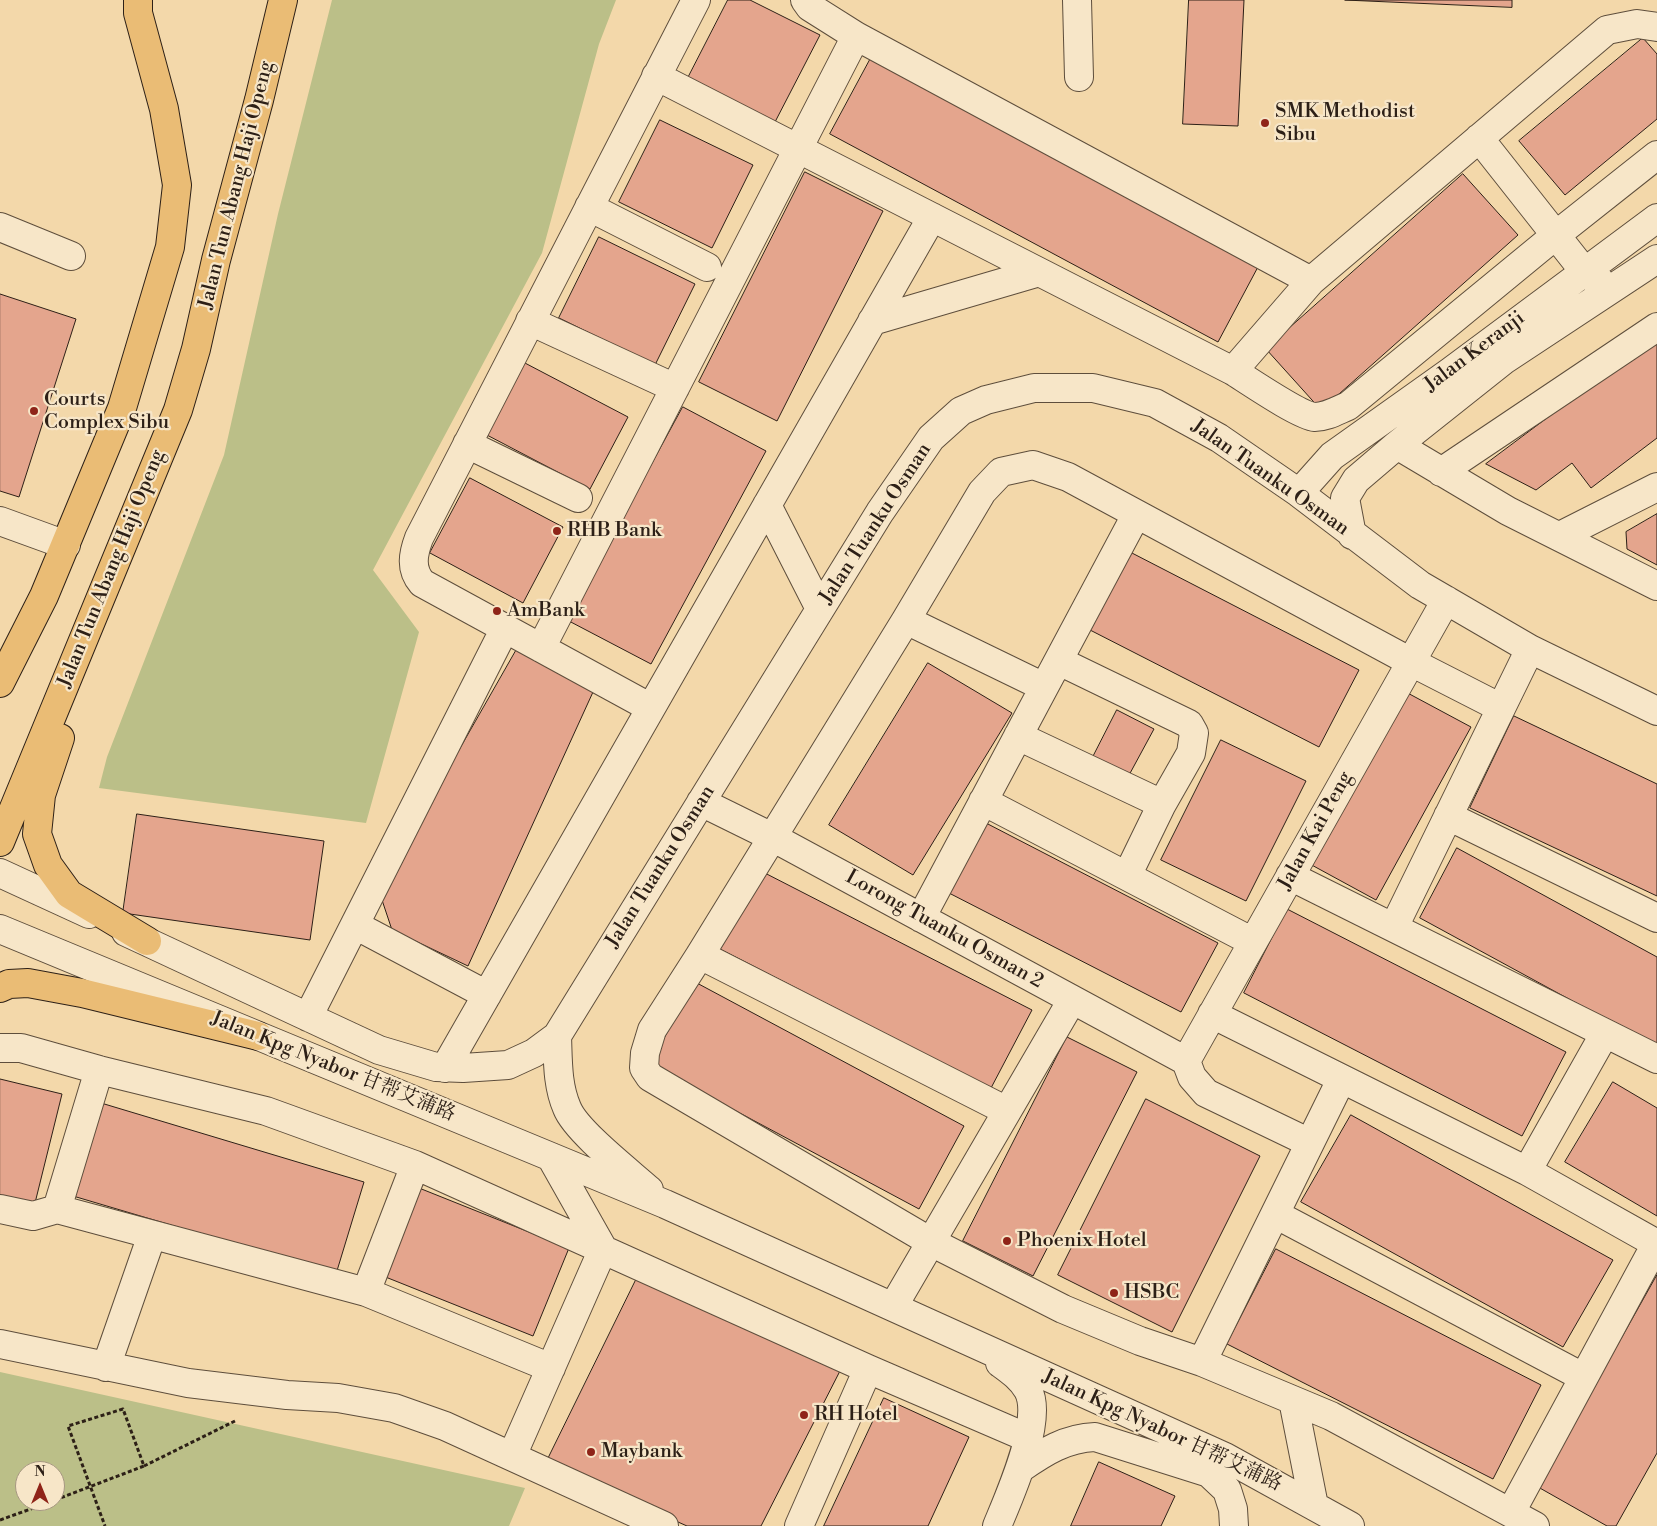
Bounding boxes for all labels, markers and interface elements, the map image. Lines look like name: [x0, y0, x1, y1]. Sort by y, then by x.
street label: Jalan Tun Abang Haji Openg: [195, 59, 279, 311]
place label: SMK Methodist Sibu: [1275, 100, 1415, 147]
marker: SMK Methodist Sibu: [1259, 117, 1271, 129]
street label: Jalan Keranji: [1420, 307, 1530, 397]
place label: Courts Complex Sibu: [44, 388, 169, 435]
marker: Courts Complex Sibu: [28, 405, 40, 417]
street label: Jalan Tuanku Osman: [1187, 415, 1353, 541]
street label: Jalan Tuanku Osman: [815, 439, 937, 609]
street label: Jalan Tun Abang Haji Openg: [53, 446, 171, 692]
place label: RHB Bank: [567, 519, 662, 543]
marker: RHB Bank: [551, 525, 563, 537]
place label: AmBank: [507, 599, 585, 623]
marker: AmBank: [491, 605, 503, 617]
street label: Jalan Kai Peng: [1274, 768, 1358, 894]
street label: Jalan Tuanku Osman: [601, 781, 721, 953]
street label: Lorong Tuanku Osman 2: [841, 866, 1047, 994]
street label: Jalan Kpg Nyabor 甘帮艾蒲路: [207, 1007, 459, 1127]
place label: Phoenix Hotel: [1017, 1229, 1147, 1253]
marker: Phoenix Hotel: [1001, 1235, 1013, 1247]
place label: HSBC: [1124, 1281, 1179, 1305]
marker: HSBC: [1108, 1287, 1120, 1299]
street label: Jalan Kpg Nyabor 甘帮艾蒲路: [1039, 1365, 1285, 1497]
place label: RH Hotel: [814, 1403, 898, 1427]
marker: RH Hotel: [798, 1409, 810, 1421]
place label: Maybank: [601, 1440, 682, 1464]
marker: Maybank: [585, 1446, 597, 1458]
north arrow: [15, 1461, 65, 1511]
text: N: [34, 1463, 46, 1481]

